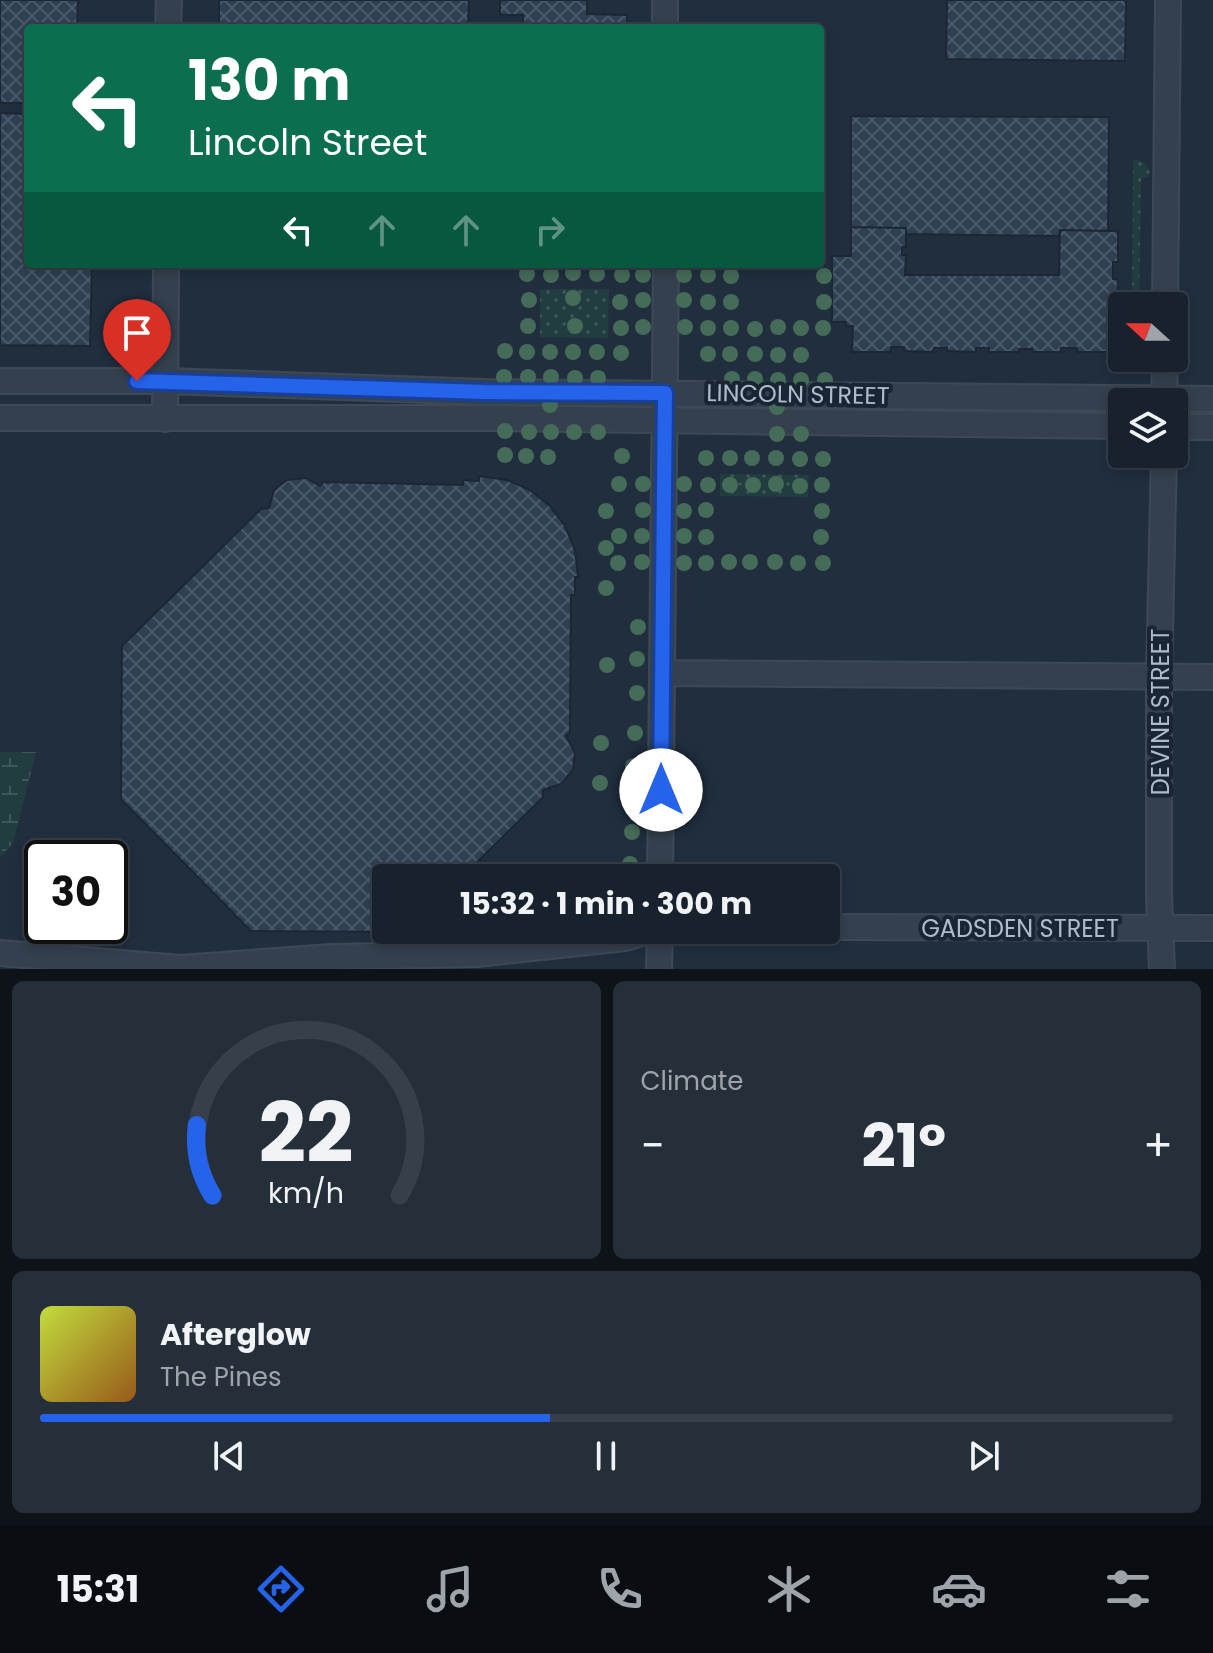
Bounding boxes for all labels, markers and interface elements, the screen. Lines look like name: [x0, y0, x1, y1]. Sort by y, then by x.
text: 130 m: [188, 41, 351, 120]
icon: left: [56, 56, 160, 160]
text: Lincoln Street: [188, 117, 427, 168]
icon: left: [276, 208, 320, 252]
icon: ahead: [360, 208, 404, 252]
icon: ahead: [444, 208, 488, 252]
icon: right: [528, 208, 572, 252]
north arrow: [1108, 292, 1188, 372]
map controls: [1108, 292, 1188, 468]
pin: [103, 299, 171, 381]
icon: arrive: [115, 311, 159, 355]
street label: LINCOLN STREET: [706, 376, 890, 412]
button: layers: [1108, 388, 1188, 468]
street label: DEVINE STREET: [1144, 629, 1177, 795]
position arrow: [619, 748, 703, 832]
speed limit sign: 30: [24, 840, 128, 944]
text: 15:32 · 1 min · 300 m: [460, 882, 752, 925]
street label: GADSDEN STREET: [921, 912, 1119, 945]
text: Climate: [641, 1063, 743, 1099]
text: 22: [259, 1075, 354, 1191]
text: 21°: [862, 1104, 946, 1188]
text: −: [641, 1115, 665, 1176]
text: +: [1143, 1115, 1173, 1176]
text: km/h: [268, 1173, 344, 1213]
text: Afterglow: [160, 1313, 311, 1356]
text: The Pines: [160, 1359, 282, 1395]
icon: previous: [207, 1434, 251, 1478]
icon: pause: [584, 1434, 628, 1478]
icon: next: [962, 1434, 1006, 1478]
icon: directions: [253, 1561, 309, 1617]
icon: music: [422, 1561, 478, 1617]
icon: phone: [592, 1561, 648, 1617]
icon: climate: [761, 1561, 817, 1617]
icon: car: [931, 1561, 987, 1617]
icon: filters: [1100, 1561, 1156, 1617]
text: 15:31: [57, 1564, 139, 1615]

